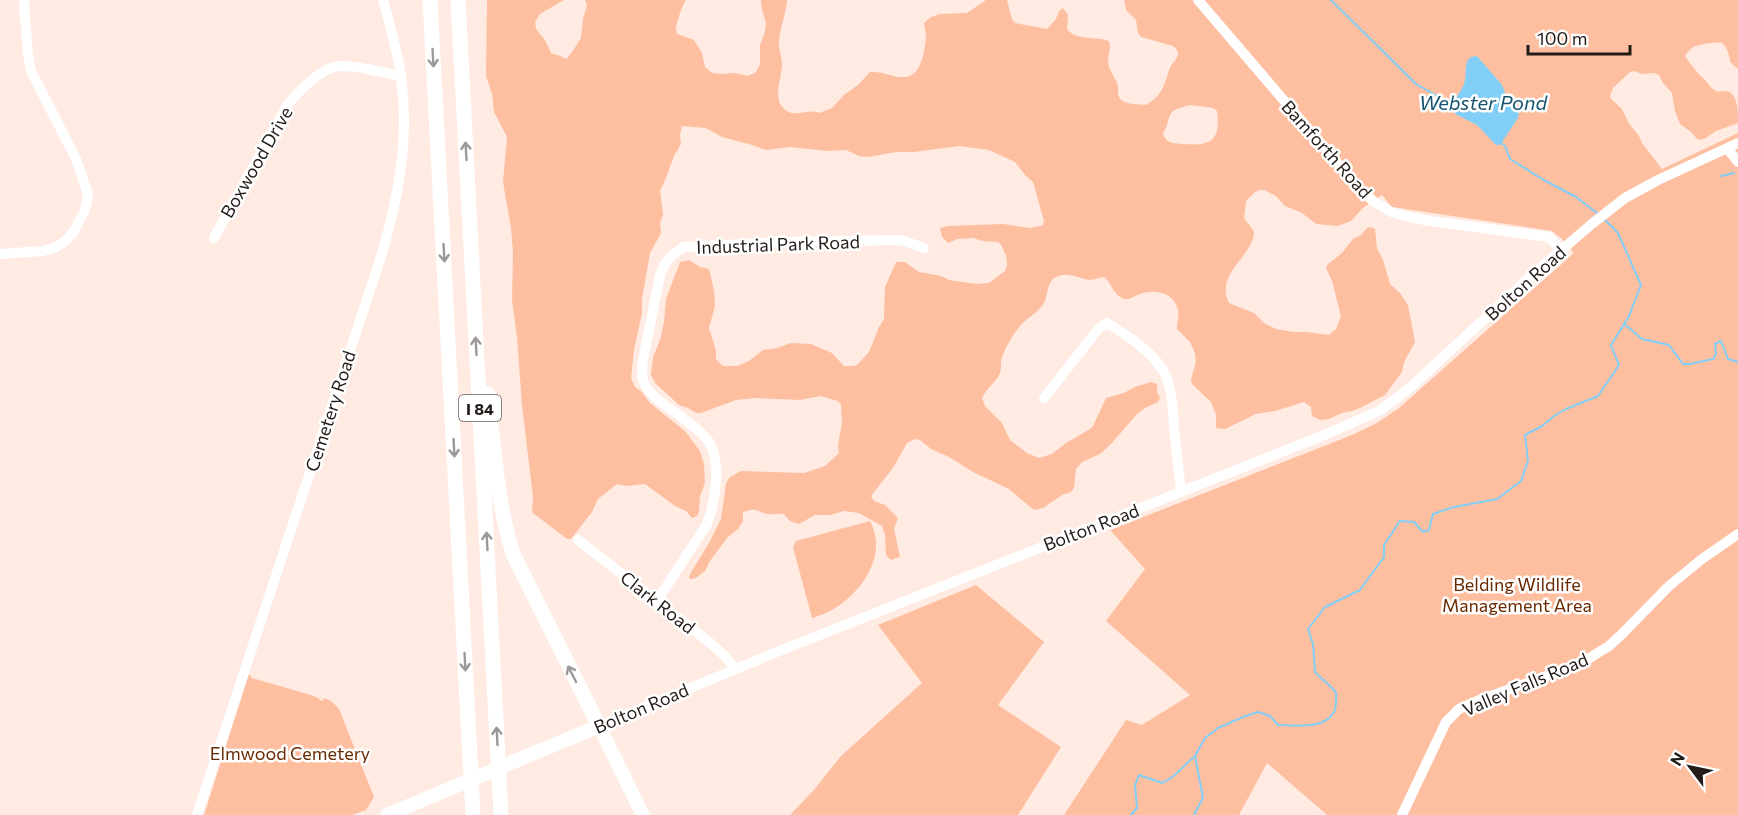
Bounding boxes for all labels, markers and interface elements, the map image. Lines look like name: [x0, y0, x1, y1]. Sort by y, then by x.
scale bar: [1528, 18, 1630, 56]
text: 100 m: [1537, 27, 1587, 49]
one-way arrow: [428, 48, 439, 68]
water label: Webster Pond: [1419, 90, 1548, 114]
street label: Bamforth Road: [1277, 95, 1377, 203]
street label: Boxwood Drive: [215, 103, 297, 221]
one-way arrow: [461, 142, 472, 162]
street label: Industrial Park Road: [696, 230, 860, 258]
street label: Bolton Road: [1480, 241, 1570, 325]
one-way arrow: [438, 243, 449, 263]
one-way arrow: [471, 337, 482, 357]
street label: Cemetery Road: [300, 348, 360, 474]
road number: I 84: [459, 395, 501, 421]
one-way arrow: [448, 437, 459, 457]
street label: Bolton Road: [1040, 499, 1142, 555]
one-way arrow: [481, 531, 492, 551]
street label: Clark Road: [616, 566, 700, 638]
park label: Belding Wildlife Management Area: [1442, 573, 1592, 616]
street label: Valley Falls Road: [1459, 648, 1591, 720]
one-way arrow: [460, 651, 471, 671]
one-way arrow: [566, 665, 577, 683]
street label: Bolton Road: [590, 678, 692, 738]
one-way arrow: [492, 726, 503, 746]
north arrow: [1660, 737, 1720, 797]
park label: Elmwood Cemetery: [210, 742, 370, 764]
text: N: [1666, 749, 1688, 769]

